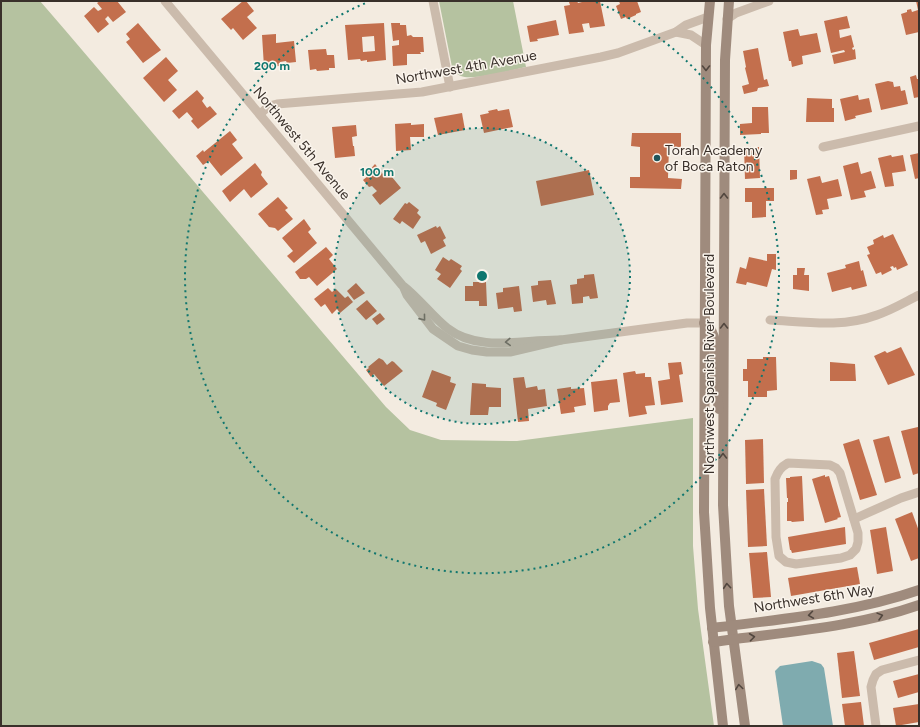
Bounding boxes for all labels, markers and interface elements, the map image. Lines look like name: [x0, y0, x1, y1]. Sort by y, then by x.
street label: Northwest 4th Avenue: [394, 47, 538, 88]
text: 200 m: [254, 59, 290, 73]
one-way arrow: [702, 65, 710, 71]
street label: Northwest 5th Avenue: [249, 83, 354, 204]
place label: Torah Academy of Boca Raton: [665, 142, 763, 175]
marker: Torah Academy of Boca Raton: [652, 153, 662, 163]
text: 100 m: [360, 165, 394, 179]
one-way arrow: [720, 193, 728, 199]
street label: Northwest Spanish River Boulevard: [701, 254, 718, 474]
centre of rings: [475, 269, 489, 283]
one-way arrow: [419, 313, 426, 320]
one-way arrow: [720, 323, 728, 329]
one-way arrow: [505, 338, 511, 346]
one-way arrow: [719, 453, 727, 459]
street label: Northwest 6th Way: [752, 580, 876, 616]
one-way arrow: [723, 583, 732, 589]
one-way arrow: [808, 610, 815, 619]
one-way arrow: [877, 612, 884, 621]
one-way arrow: [749, 633, 755, 642]
one-way arrow: [735, 684, 744, 690]

